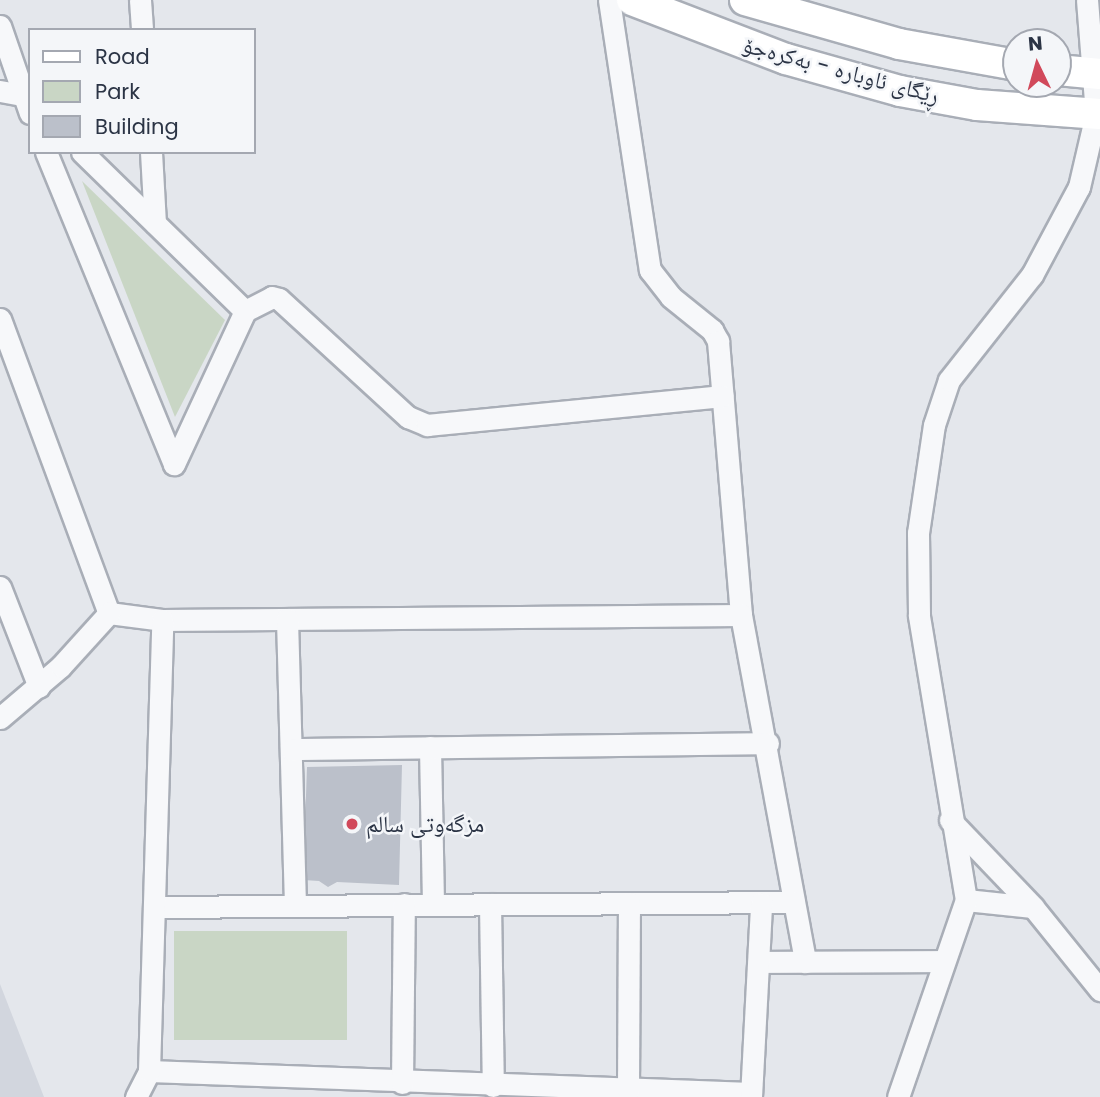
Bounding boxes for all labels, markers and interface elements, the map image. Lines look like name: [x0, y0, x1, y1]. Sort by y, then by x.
legend: [28, 28, 256, 154]
north arrow: [1002, 28, 1072, 98]
text: N: [1027, 30, 1044, 58]
street label: ڕێگای ئاوبارە - بەکرەجۆ: [740, 31, 942, 109]
text: Road: [95, 42, 150, 71]
text: Park: [95, 77, 140, 106]
text: Building: [95, 112, 179, 141]
place label: مزگەوتی سالم: [366, 810, 484, 838]
marker: مزگەوتی سالم: [344, 816, 360, 832]

